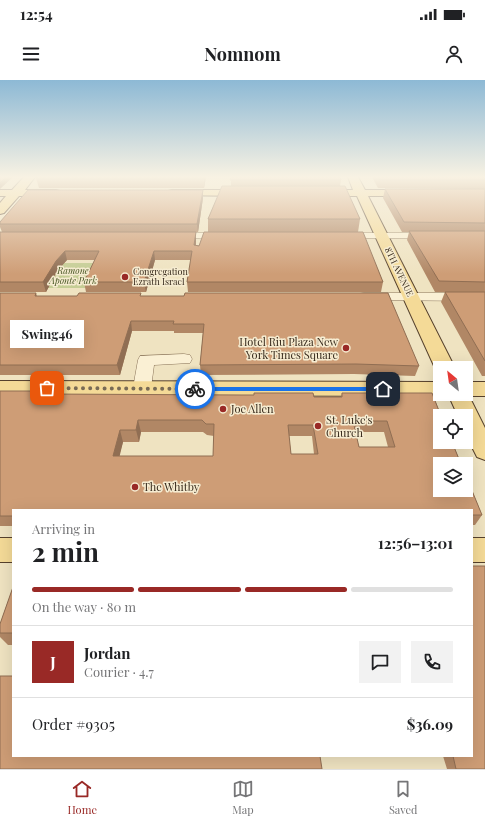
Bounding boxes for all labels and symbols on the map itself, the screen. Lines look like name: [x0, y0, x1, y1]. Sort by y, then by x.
street label: 8TH AVENUE: [383, 245, 417, 299]
park label: Ramone Aponte Park: [48, 264, 97, 286]
place label: Congregation Ezrath Israel: [133, 265, 188, 287]
marker: Congregation Ezrath Israel: [120, 272, 130, 282]
callout: Swing46: [10, 320, 84, 348]
place label: Hotel Riu Plaza New York Times Square: [239, 334, 339, 362]
marker: Hotel Riu Plaza New York Times Square: [341, 343, 351, 353]
north arrow: [433, 361, 473, 401]
courier: [175, 369, 215, 409]
pin: [30, 371, 64, 405]
pin: [366, 372, 400, 406]
place label: Joe Allen: [230, 401, 274, 416]
marker: Joe Allen: [218, 404, 228, 414]
place label: St. Luke's Church: [326, 412, 372, 440]
marker: St. Luke's Church: [313, 421, 323, 431]
place label: The Whitby: [143, 479, 200, 494]
marker: The Whitby: [130, 482, 140, 492]

